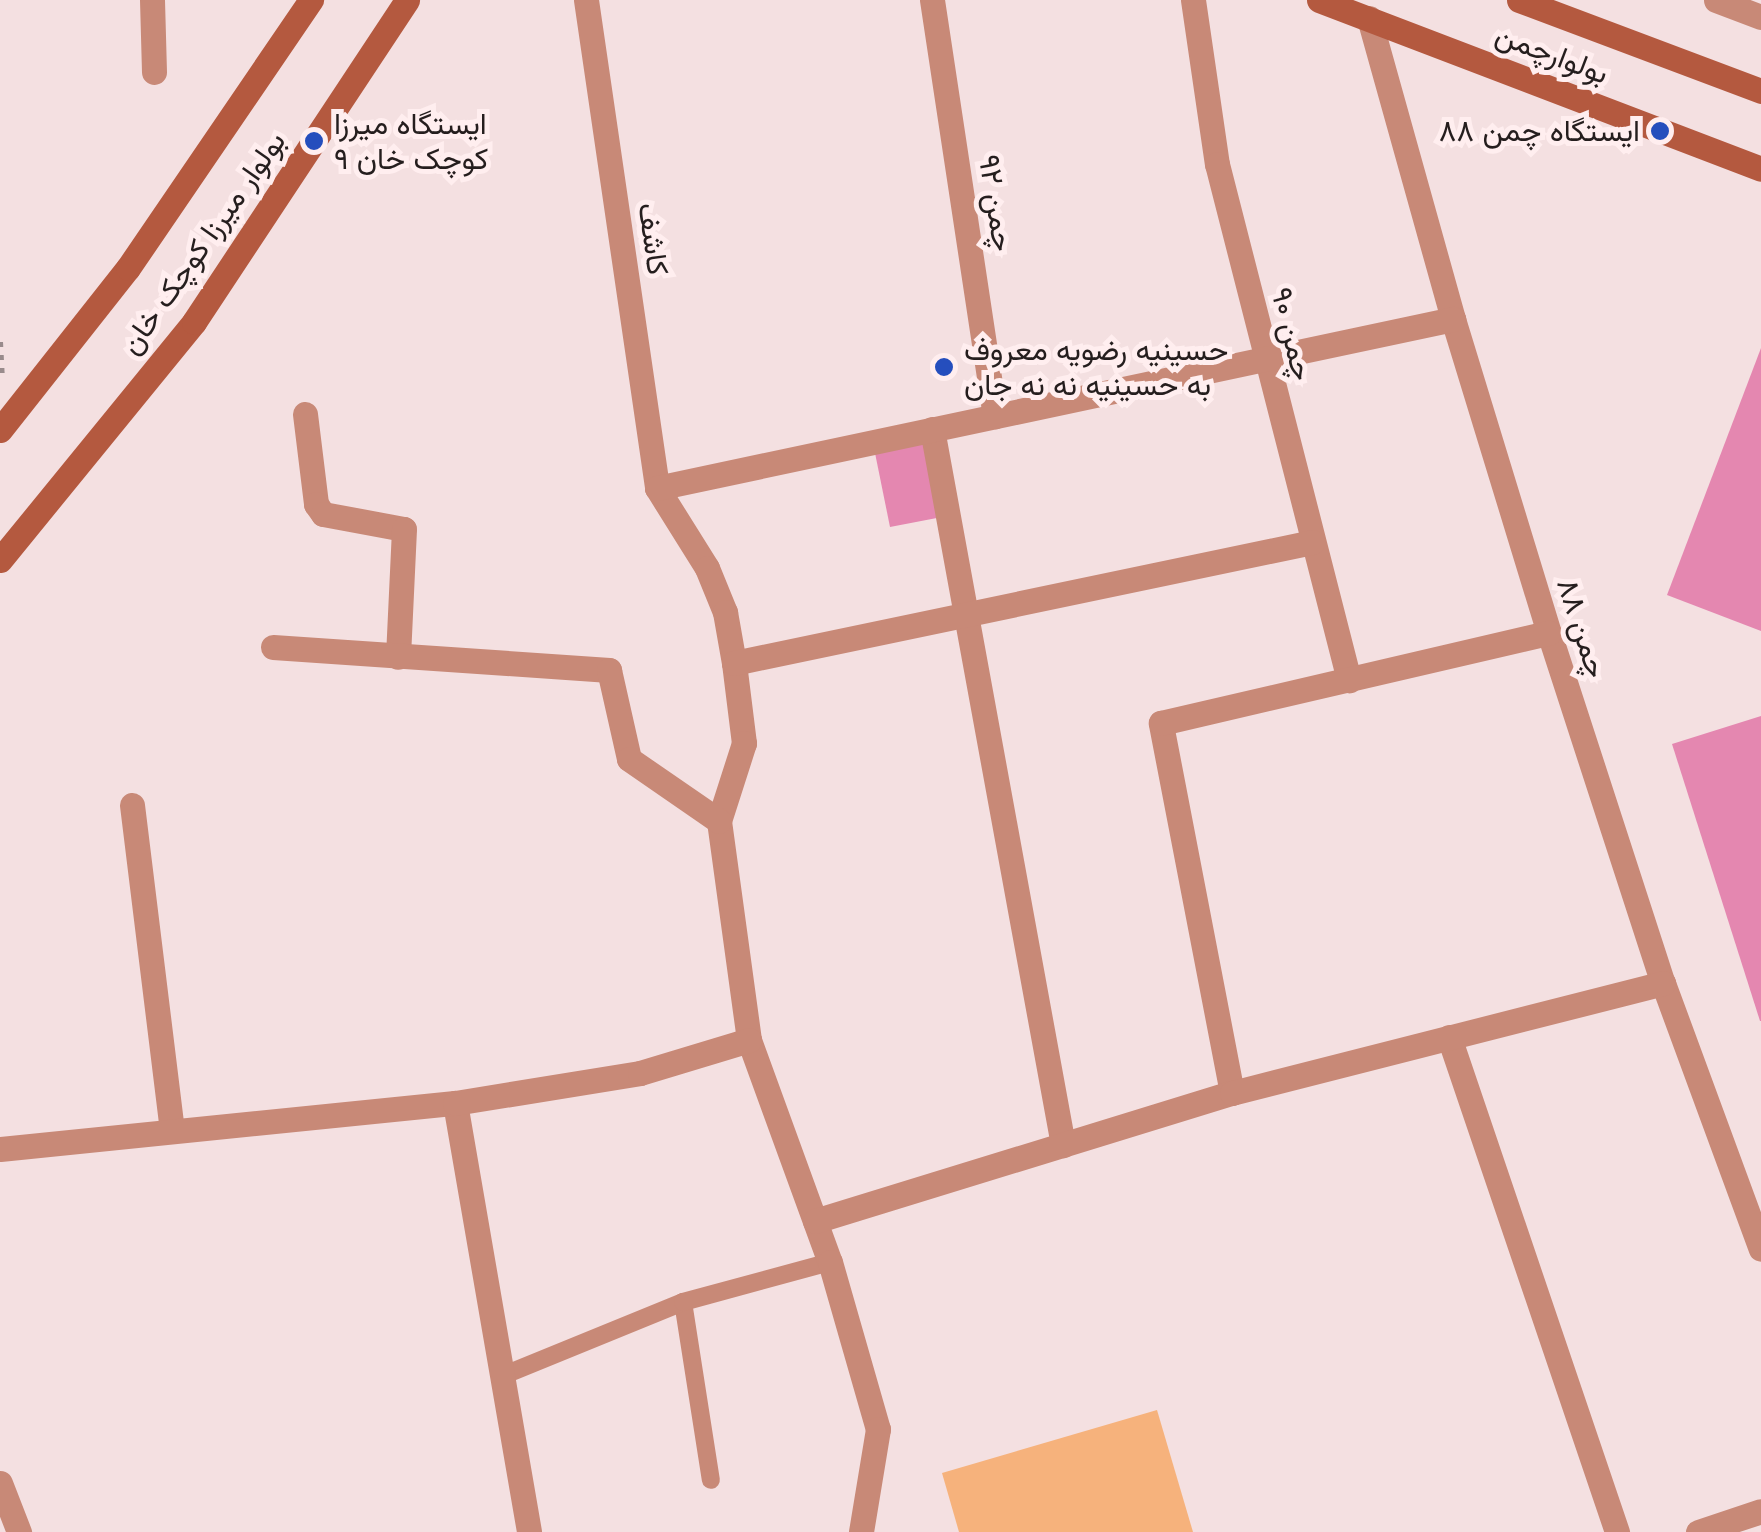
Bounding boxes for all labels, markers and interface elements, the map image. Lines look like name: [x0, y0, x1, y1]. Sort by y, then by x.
street label: بولوارچمن: [1490, 16, 1614, 92]
place label: ایستگاه میرزا کوچک خان ۹: [334, 106, 488, 176]
place label: ایستگاه چمن ۸۸: [1439, 113, 1640, 149]
marker: ایستگاه چمن ۸۸: [1649, 120, 1671, 142]
street label: بولوار میرزا کوچک خان: [113, 125, 293, 361]
marker: ایستگاه میرزا کوچک خان ۹: [303, 130, 325, 152]
street label: چمن ۹۲: [971, 152, 1021, 254]
street label: کاشف: [630, 200, 676, 278]
street label: چمن ۹۰: [1263, 284, 1321, 384]
place label: حسینیه رضویه معروف به حسینیه نه نه جان: [964, 332, 1228, 402]
marker: حسینیه رضویه معروف به حسینیه نه نه جان: [933, 356, 955, 378]
street label: چمن ۸۸: [1549, 574, 1615, 682]

